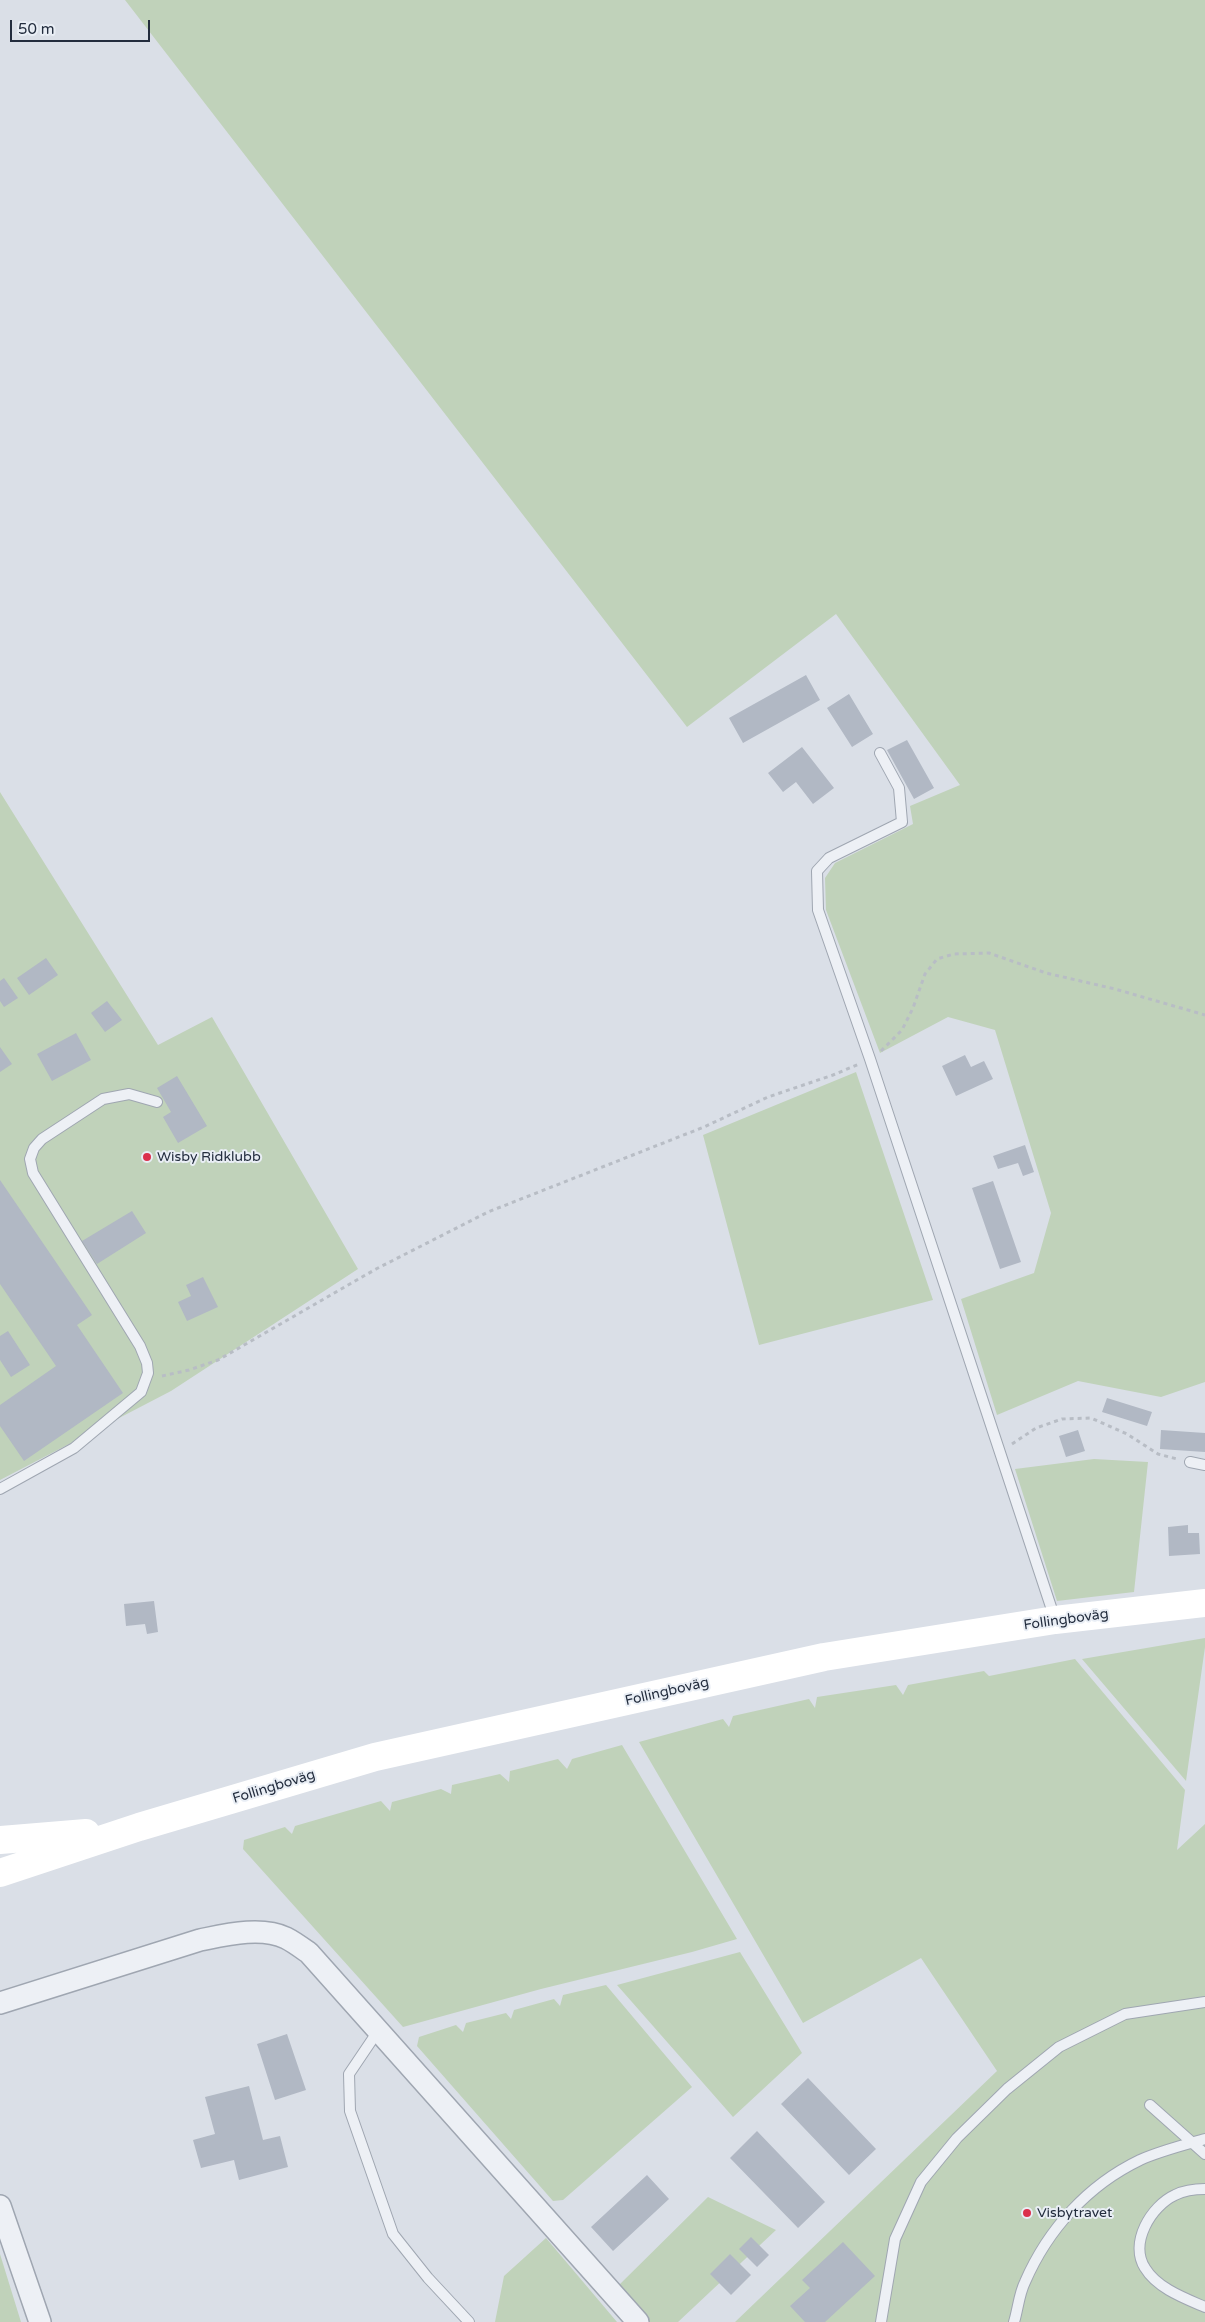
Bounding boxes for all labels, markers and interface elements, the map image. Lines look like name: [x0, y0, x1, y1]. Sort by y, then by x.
scale bar: [12, 10, 152, 42]
text: 50 m: [18, 20, 55, 38]
place label: Wisby Ridklubb: [157, 1149, 261, 1165]
marker: Wisby Ridklubb: [141, 1151, 153, 1163]
street label: Follingboväg: [1022, 1606, 1110, 1634]
street label: Follingboväg: [623, 1674, 711, 1710]
street label: Follingboväg: [231, 1766, 317, 1808]
place label: Visbytravet: [1037, 2205, 1112, 2221]
marker: Visbytravet: [1021, 2207, 1033, 2219]

